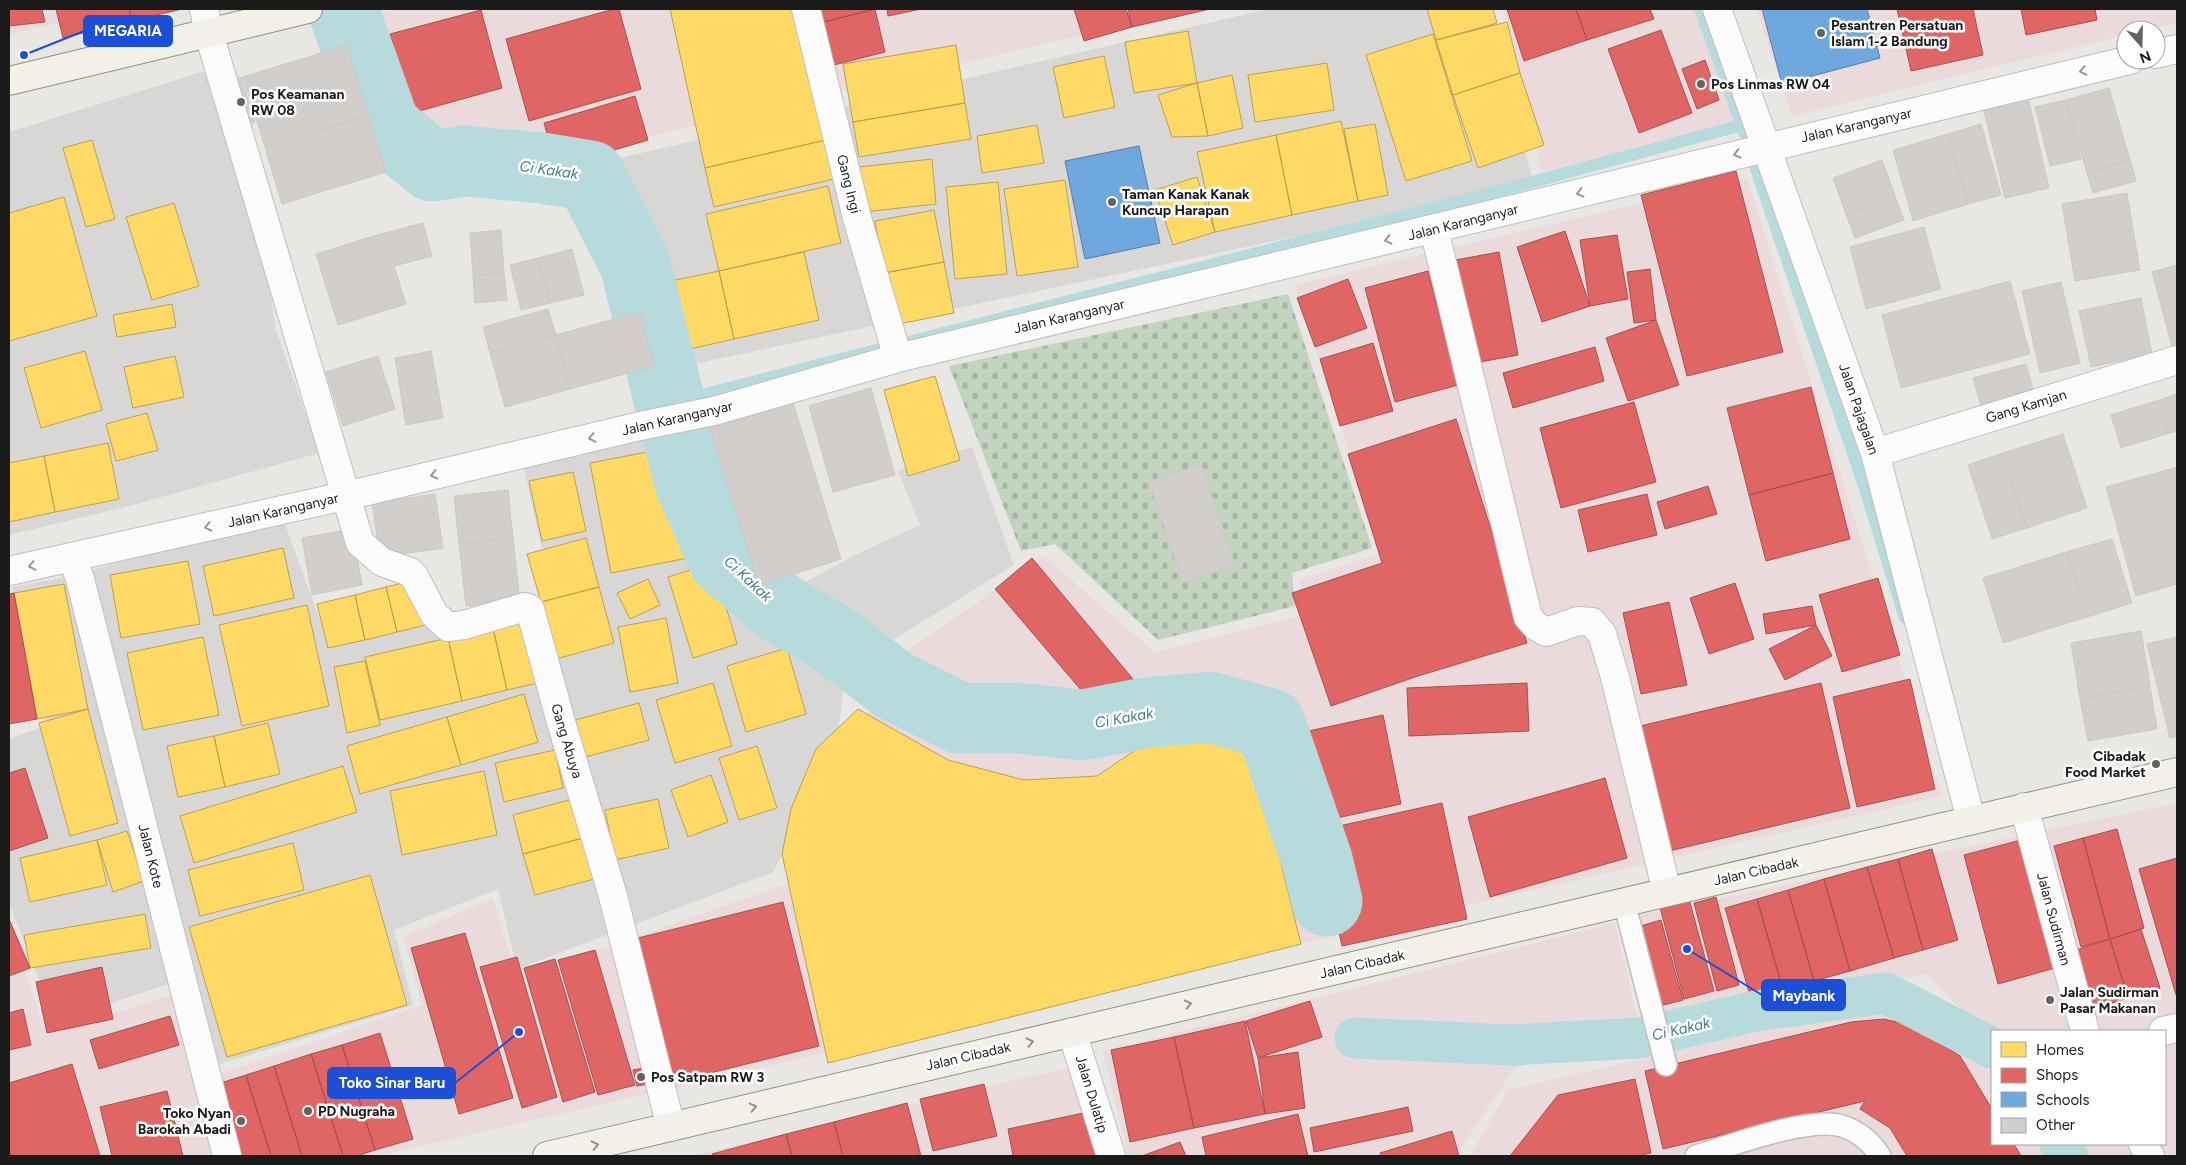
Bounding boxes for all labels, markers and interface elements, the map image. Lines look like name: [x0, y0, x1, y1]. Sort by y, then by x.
callout: MEGARIA: [84, 16, 172, 46]
place label: Pesantren Persatuan Islam 1-2 Bandung: [1831, 17, 1963, 50]
north arrow: [2116, 20, 2166, 70]
text: MEGARIA: [94, 22, 162, 40]
marker: Pesantren Persatuan Islam 1-2 Bandung: [1815, 27, 1827, 39]
text: N: [2137, 47, 2153, 67]
one-way arrow: [2078, 65, 2087, 76]
place label: Pos Linmas RW 04: [1711, 76, 1830, 93]
marker: Pos Linmas RW 04: [1695, 78, 1707, 90]
place label: Pos Keamanan RW 08: [251, 86, 344, 119]
marker: Pos Keamanan RW 08: [235, 96, 247, 108]
street label: Jalan Karanganyar: [1799, 104, 1913, 147]
one-way arrow: [1733, 148, 1742, 159]
street label: Gang Ingi: [833, 153, 864, 215]
water label: Ci Kakak: [519, 157, 580, 183]
place label: Taman Kanak Kanak Kuncup Harapan: [1122, 186, 1250, 219]
one-way arrow: [1575, 187, 1584, 198]
marker: Taman Kanak Kanak Kuncup Harapan: [1106, 196, 1118, 208]
street label: Jalan Karanganyar: [1406, 200, 1520, 244]
one-way arrow: [1383, 234, 1392, 245]
street label: Jalan Karanganyar: [1012, 295, 1126, 338]
street label: Jalan Pajagalan: [1835, 361, 1882, 457]
street label: Gang Kamjan: [1984, 386, 2069, 427]
street label: Jalan Karanganyar: [620, 397, 734, 440]
one-way arrow: [588, 432, 597, 443]
one-way arrow: [430, 469, 439, 480]
street label: Jalan Karanganyar: [226, 489, 340, 532]
one-way arrow: [203, 521, 212, 532]
water label: Ci Kakak: [720, 552, 776, 606]
one-way arrow: [28, 560, 37, 571]
street label: Gang Abuya: [547, 702, 586, 781]
water label: Ci Kakak: [1093, 704, 1155, 732]
place label: Cibadak Food Market: [2065, 748, 2146, 781]
marker: Cibadak Food Market: [2150, 758, 2162, 770]
street label: Jalan Kote: [134, 822, 167, 890]
street label: Jalan Cibadak: [1712, 853, 1800, 890]
street label: Jalan Sudirman: [2033, 871, 2074, 968]
street label: Jalan Cibadak: [1318, 946, 1406, 983]
callout: Maybank: [1762, 980, 1845, 1010]
place label: Jalan Sudirman Pasar Makanan: [2060, 984, 2159, 1017]
text: Maybank: [1773, 987, 1835, 1005]
marker: Jalan Sudirman Pasar Makanan: [2044, 994, 2056, 1006]
one-way arrow: [1184, 999, 1193, 1010]
water label: Ci Kakak: [1650, 1013, 1712, 1044]
legend: [1991, 1030, 2166, 1145]
one-way arrow: [1026, 1037, 1035, 1048]
street label: Jalan Cibadak: [924, 1038, 1012, 1075]
text: Homes: [2036, 1041, 2084, 1059]
street label: Jalan Dulatip: [1072, 1053, 1111, 1135]
text: Shops: [2036, 1066, 2078, 1084]
callout: Toko Sinar Baru: [328, 1068, 455, 1098]
place label: Pos Satpam RW 3: [651, 1069, 764, 1086]
marker: Pos Satpam RW 3: [635, 1071, 647, 1083]
text: Toko Sinar Baru: [339, 1074, 445, 1092]
text: Schools: [2036, 1091, 2089, 1109]
one-way arrow: [748, 1102, 757, 1113]
place label: PD Nugraha: [318, 1103, 395, 1120]
place label: Toko Nyan Barokah Abadi: [138, 1105, 231, 1138]
marker: PD Nugraha: [302, 1105, 314, 1117]
marker: Toko Nyan Barokah Abadi: [235, 1115, 247, 1127]
text: Other: [2036, 1116, 2075, 1134]
one-way arrow: [590, 1140, 599, 1151]

